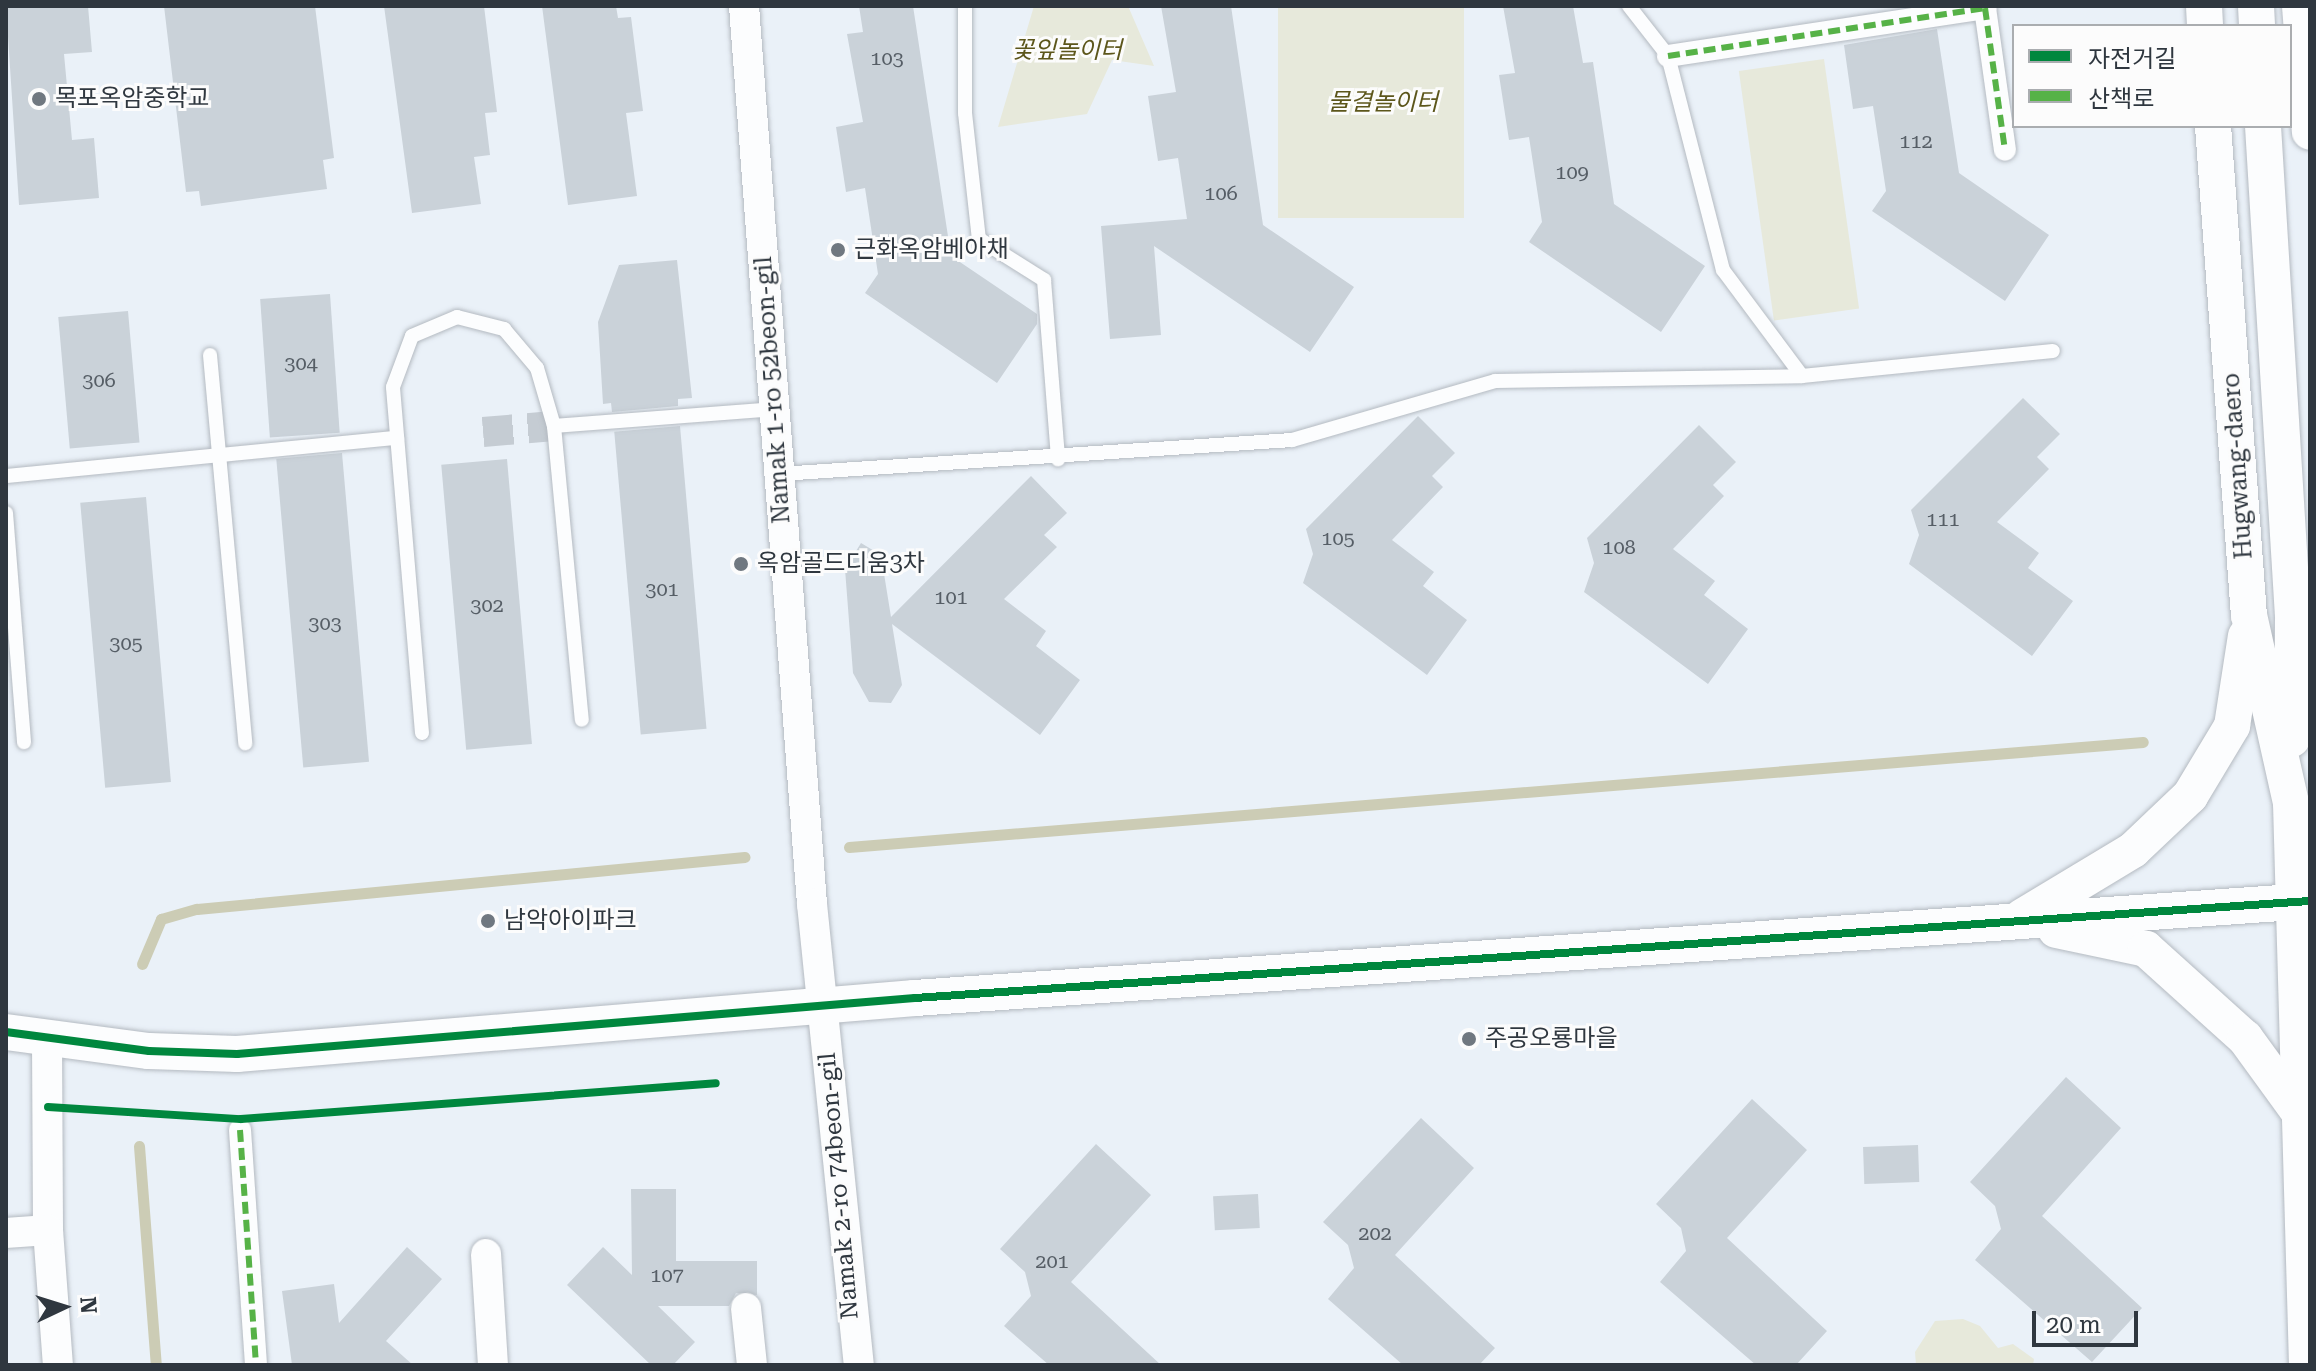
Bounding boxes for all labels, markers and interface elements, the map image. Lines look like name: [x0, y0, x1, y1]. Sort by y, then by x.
legend: [2012, 24, 2292, 128]
park label: 꽃잎놀이터: [1012, 37, 1122, 65]
text: 자전거길: [2088, 45, 2176, 73]
house number: 103: [870, 46, 904, 70]
place label: 목포옥암중학교: [55, 85, 210, 113]
text: 산책로: [2088, 85, 2154, 113]
park label: 물결놀이터: [1328, 89, 1438, 117]
marker: 목포옥암중학교: [30, 90, 48, 108]
house number: 112: [1899, 129, 1933, 153]
house number: 109: [1555, 160, 1589, 184]
house number: 106: [1204, 181, 1238, 205]
place label: 근화옥암베아채: [854, 236, 1009, 264]
marker: 근화옥암베아채: [829, 241, 847, 259]
street label: Namak 1-ro 52beon-gil: [749, 255, 797, 525]
house number: 304: [284, 351, 318, 375]
house number: 306: [82, 368, 116, 392]
street label: Hugwang-daero: [2217, 372, 2259, 560]
house number: 111: [1926, 507, 1960, 531]
house number: 105: [1321, 526, 1355, 550]
house number: 108: [1602, 535, 1636, 559]
place label: 옥암골드디움3차: [757, 550, 925, 578]
marker: 옥암골드디움3차: [732, 555, 750, 573]
house number: 301: [645, 577, 679, 601]
house number: 101: [934, 585, 968, 609]
house number: 302: [470, 593, 504, 617]
house number: 303: [308, 611, 342, 635]
house number: 305: [109, 631, 143, 655]
place label: 남악아이파크: [504, 907, 636, 935]
marker: 남악아이파크: [479, 912, 497, 930]
place label: 주공오룡마을: [1485, 1025, 1617, 1053]
marker: 주공오룡마을: [1460, 1030, 1478, 1048]
street label: Namak 2-ro 74beon-gil: [813, 1051, 865, 1321]
house number: 202: [1358, 1221, 1392, 1245]
house number: 201: [1035, 1249, 1069, 1273]
house number: 107: [650, 1263, 684, 1287]
north arrow: [24, 1267, 104, 1347]
scale bar: [2036, 1295, 2142, 1345]
text: N: [75, 1296, 102, 1315]
text: 20 m: [2046, 1311, 2101, 1339]

